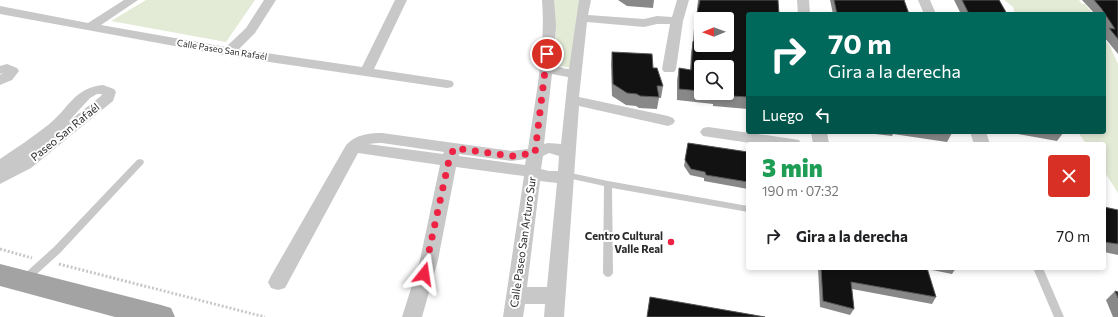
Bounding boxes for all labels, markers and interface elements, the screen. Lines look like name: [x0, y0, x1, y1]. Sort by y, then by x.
north arrow: [694, 12, 734, 52]
map controls: [694, 12, 734, 100]
text: 70 m: [828, 26, 892, 60]
icon: right: [762, 28, 814, 80]
street label: Calle Paseo San Rafaél: [176, 37, 268, 62]
pin: [530, 37, 564, 71]
icon: arrive: [536, 43, 558, 65]
button: search: [694, 60, 734, 100]
text: Gira a la derecha: [828, 60, 961, 82]
street label: Paseo San Rafaél: [28, 100, 102, 163]
icon: left: [812, 104, 834, 126]
text: Luego: [762, 106, 804, 124]
text: 3 min: [762, 153, 823, 182]
button: close: [1048, 155, 1090, 197]
street label: Calle Paseo San Arturo Sur: [507, 175, 538, 308]
text: 190 m · 07:32: [762, 183, 839, 199]
icon: right: [762, 225, 784, 247]
text: Gira a la derecha: [796, 227, 908, 245]
text: 70 m: [1056, 227, 1090, 245]
place label: Centro Cultural Valle Real: [585, 229, 663, 255]
marker: Centro Cultural Valle Real: [666, 237, 676, 247]
position arrow: [403, 253, 445, 295]

